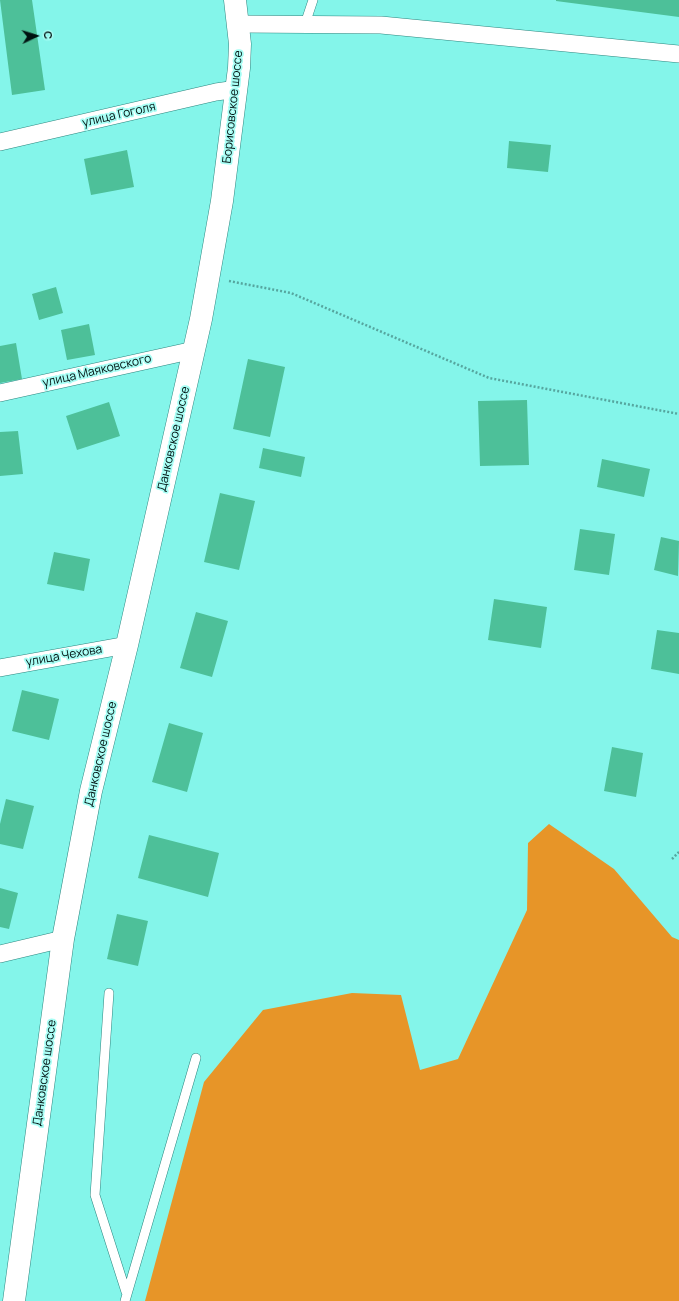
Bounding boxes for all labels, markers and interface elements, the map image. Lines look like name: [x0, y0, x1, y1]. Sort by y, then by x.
north arrow: [16, 16, 56, 56]
text: С: [41, 31, 56, 40]
street label: Борисовское шоссе: [220, 50, 246, 164]
street label: улица Гоголя: [81, 100, 157, 130]
street label: улица Маяковского: [41, 351, 153, 391]
street label: Данковское шоссе: [155, 385, 193, 493]
street label: улица Чехова: [25, 642, 103, 670]
street label: Данковское шоссе: [82, 700, 120, 808]
street label: Данковское шоссе: [30, 1019, 60, 1127]

